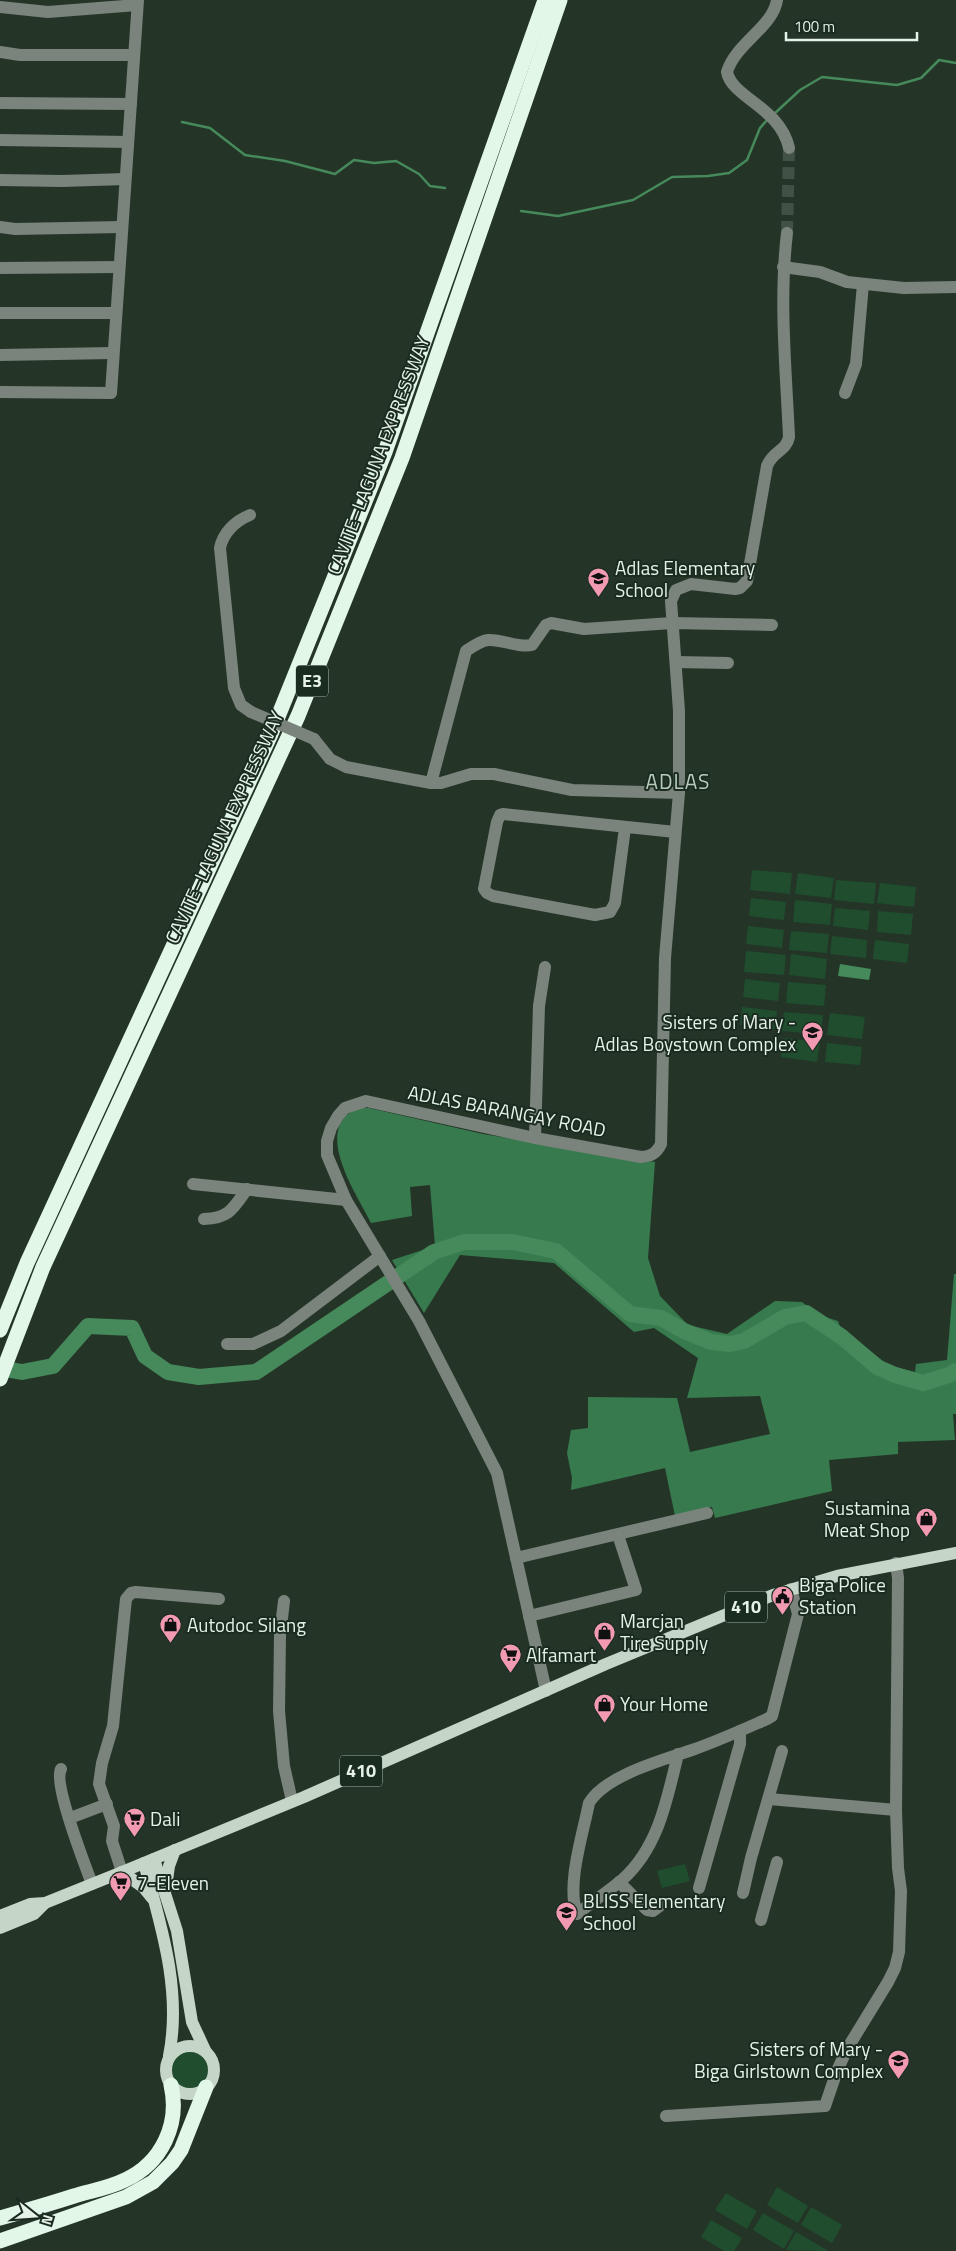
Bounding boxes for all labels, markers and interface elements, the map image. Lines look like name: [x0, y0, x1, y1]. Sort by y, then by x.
scale bar: [786, 10, 917, 42]
text: 100 m: [794, 15, 835, 38]
street label: CAVITE–LAGUNA EXPRESSWAY: [319, 331, 437, 578]
place label: Adlas Elementary School: [615, 553, 755, 604]
school or university icon: Adlas Elementary School: [587, 567, 611, 598]
road number: E3: [296, 666, 328, 696]
street label: CAVITE–LAGUNA EXPRESSWAY: [157, 705, 291, 948]
district label: ADLAS: [646, 765, 710, 797]
place label: Sisters of Mary - Adlas Boystown Complex: [594, 1007, 796, 1058]
school or university icon: Sisters of Mary - Adlas Boystown Complex: [800, 1021, 824, 1052]
street label: ADLAS BARANGAY ROAD: [406, 1077, 609, 1144]
place label: Sustamina Meat Shop: [824, 1493, 910, 1544]
shop icon: Sustamina Meat Shop: [914, 1507, 938, 1538]
place label: Biga Police Station: [799, 1570, 886, 1621]
public building icon: Biga Police Station: [771, 1584, 795, 1615]
road number: 410: [725, 1591, 767, 1622]
place label: Marcjan Tire Supply: [620, 1606, 708, 1657]
place label: Autodoc Silang: [187, 1610, 306, 1639]
shop icon: Autodoc Silang: [159, 1613, 183, 1644]
shop icon: Marcjan Tire Supply: [592, 1620, 616, 1651]
place label: Alfamart: [526, 1640, 596, 1669]
supermarket icon: Alfamart: [498, 1643, 522, 1674]
place label: Your Home: [620, 1689, 708, 1718]
shop icon: Your Home: [592, 1692, 616, 1723]
road number: 410: [340, 1755, 382, 1786]
place label: Dali: [150, 1804, 180, 1833]
supermarket icon: Dali: [122, 1807, 146, 1838]
place label: 7-Eleven: [137, 1868, 209, 1897]
supermarket icon: 7-Eleven: [109, 1871, 133, 1902]
place label: BLISS Elementary School: [583, 1886, 725, 1937]
school or university icon: BLISS Elementary School: [555, 1900, 579, 1931]
place label: Sisters of Mary - Biga Girlstown Complex: [694, 2034, 883, 2085]
school or university icon: Sisters of Mary - Biga Girlstown Complex: [887, 2048, 911, 2079]
north arrow: [10, 2191, 60, 2241]
text: N: [36, 2212, 59, 2228]

